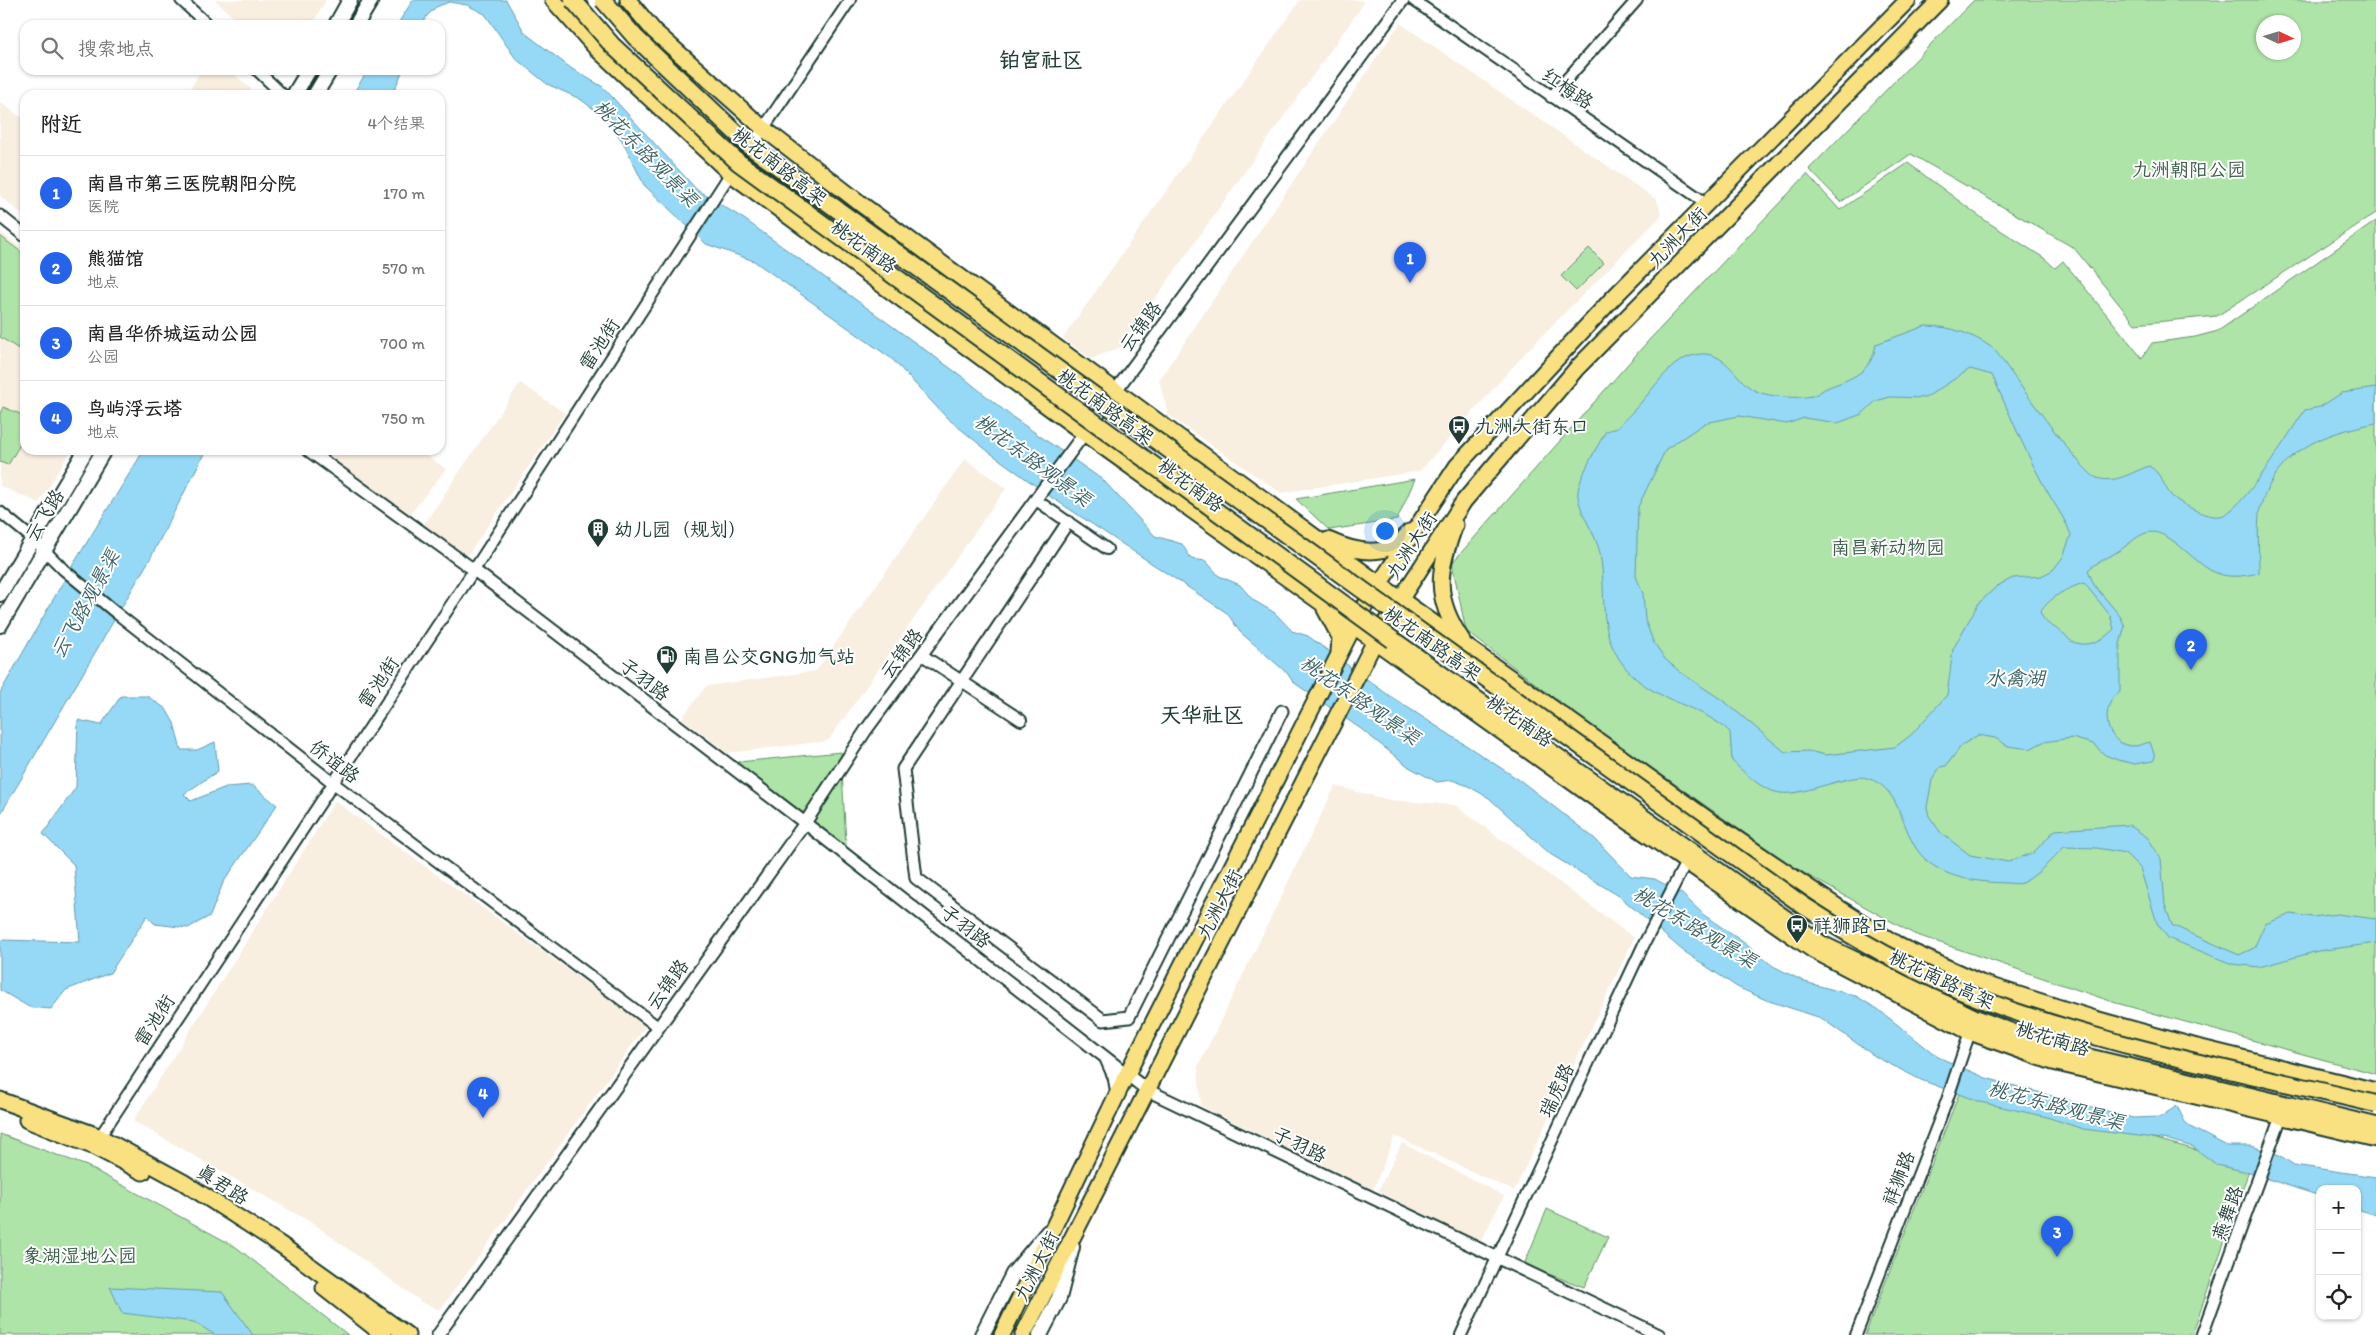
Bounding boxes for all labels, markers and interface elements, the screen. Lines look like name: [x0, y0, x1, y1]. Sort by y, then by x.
north arrow: [2256, 15, 2301, 60]
search box: [20, 20, 445, 75]
icon: search: [38, 34, 66, 62]
text: 搜索地点: [78, 37, 154, 60]
district label: 铂宫社区: [999, 47, 1083, 72]
street label: 红梅路: [1538, 63, 1598, 114]
water label: 桃花东路观景渠: [589, 94, 705, 213]
text: 附近: [40, 111, 82, 136]
text: 4个结果: [367, 114, 425, 133]
street label: 桃花南路高架: [728, 122, 832, 211]
park label: 九洲朝阳公园: [2132, 158, 2246, 181]
text: 南昌市第三医院朝阳分院: [87, 172, 296, 195]
text: 1: [52, 184, 60, 203]
text: 170 m: [383, 184, 425, 203]
text: 医院: [87, 197, 119, 216]
street label: 九洲大街: [1643, 202, 1712, 273]
street label: 桃花南路: [826, 215, 901, 278]
pin: 1: [1394, 242, 1426, 283]
text: 熊猫馆: [87, 247, 144, 270]
text: 2: [52, 259, 60, 278]
text: 570 m: [382, 259, 425, 278]
text: 地点: [87, 272, 119, 291]
street label: 云锦路: [1114, 296, 1166, 356]
street label: 雷池街: [574, 314, 625, 374]
text: 南昌华侨城运动公园: [87, 322, 258, 345]
text: 3: [52, 334, 60, 353]
text: 700 m: [380, 334, 425, 353]
text: 公园: [87, 347, 119, 366]
street label: 桃花南路高架: [1053, 364, 1159, 449]
text: 鸟屿浮云塔: [87, 397, 182, 420]
water label: 桃花东路观景渠: [970, 408, 1098, 513]
text: 4: [51, 409, 61, 428]
text: 750 m: [382, 409, 425, 428]
bus stop icon: 九洲大街东口: [1447, 414, 1471, 445]
place label: 九洲大街东口: [1475, 415, 1589, 438]
text: 地点: [87, 422, 119, 441]
street label: 桃花南路: [1153, 454, 1228, 517]
street label: 云飞路: [20, 485, 69, 546]
street label: 九洲大街: [1381, 507, 1442, 583]
building icon: 幼儿园（规划）: [586, 517, 610, 548]
place label: 幼儿园（规划）: [614, 518, 747, 541]
your location: [1372, 518, 1398, 544]
park label: 南昌新动物园: [1831, 536, 1945, 559]
water label: 云飞路观景渠: [45, 544, 126, 662]
street label: 桃花南路高架: [1379, 601, 1486, 686]
street label: 云锦路: [875, 624, 928, 683]
pin: 2: [2175, 629, 2207, 670]
fuel station icon: 南昌公交GNG加气站: [655, 644, 679, 675]
place label: 南昌公交GNG加气站: [683, 645, 855, 668]
water label: 桃花东路观景渠: [1296, 650, 1426, 751]
street label: 雷池街: [353, 652, 404, 712]
street label: 子羽路: [615, 653, 674, 706]
water label: 水禽湖: [1985, 666, 2047, 690]
street label: 桃花南路: [1482, 689, 1557, 752]
district label: 天华社区: [1160, 702, 1244, 727]
street label: 侨谊路: [305, 735, 364, 788]
street label: 九洲大街: [1192, 865, 1247, 943]
water label: 桃花东路观景渠: [1629, 881, 1763, 974]
street label: 子羽路: [936, 900, 995, 953]
bus stop icon: 祥狮路口: [1785, 913, 1809, 944]
place label: 祥狮路口: [1813, 914, 1889, 937]
street label: 桃花南路高架: [1885, 945, 1998, 1014]
street label: 云锦路: [641, 954, 693, 1014]
street label: 雷池街: [129, 990, 180, 1050]
street label: 桃花南路: [2013, 1016, 2093, 1061]
street label: 瑞虎路: [1534, 1060, 1579, 1121]
water label: 桃花东路观景渠: [1985, 1075, 2129, 1135]
pin: 4: [467, 1077, 499, 1118]
street label: 子羽路: [1269, 1122, 1330, 1167]
street label: 祥狮路: [1878, 1147, 1919, 1209]
street label: 真君路: [193, 1159, 253, 1210]
street label: 燕舞路: [2207, 1182, 2248, 1244]
map controls: [2316, 1185, 2361, 1320]
button: +: [2316, 1185, 2361, 1230]
pin: 3: [2041, 1216, 2073, 1257]
street label: 九洲大街: [1009, 1227, 1064, 1305]
button: −: [2316, 1230, 2361, 1275]
park label: 象湖湿地公园: [23, 1244, 137, 1267]
button: locate: [2316, 1275, 2361, 1320]

